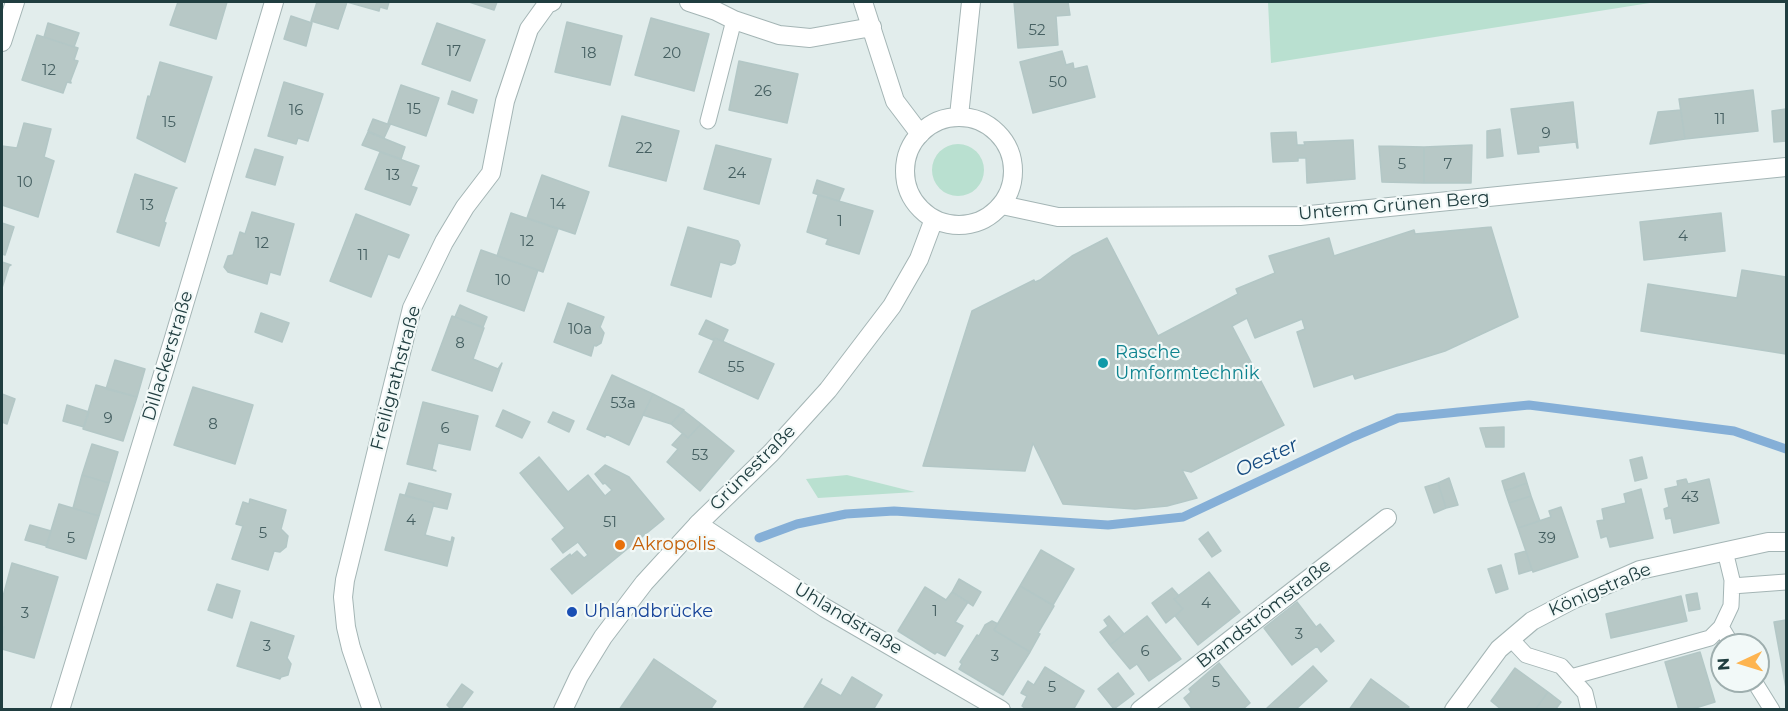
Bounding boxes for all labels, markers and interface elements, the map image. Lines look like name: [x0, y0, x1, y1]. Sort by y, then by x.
house number: 52: [1029, 22, 1045, 40]
house number: 17: [447, 43, 461, 61]
house number: 18: [582, 45, 596, 63]
house number: 20: [663, 45, 681, 63]
house number: 12: [42, 62, 56, 80]
house number: 50: [1049, 74, 1067, 92]
house number: 26: [754, 83, 772, 101]
house number: 15: [407, 101, 421, 119]
house number: 16: [289, 102, 303, 120]
house number: 11: [1715, 111, 1725, 129]
house number: 15: [162, 114, 176, 132]
house number: 9: [1541, 125, 1551, 143]
house number: 22: [635, 140, 653, 158]
house number: 5: [1398, 156, 1406, 174]
house number: 7: [1444, 156, 1452, 174]
house number: 24: [728, 165, 746, 183]
house number: 13: [386, 167, 400, 185]
house number: 10: [17, 174, 33, 192]
street label: Unterm Grünen Berg: [1297, 187, 1491, 225]
house number: 14: [550, 196, 566, 214]
house number: 13: [140, 197, 154, 215]
house number: 1: [837, 213, 843, 231]
house number: 4: [1678, 228, 1688, 246]
house number: 12: [520, 233, 534, 251]
house number: 12: [255, 235, 269, 253]
house number: 11: [358, 247, 368, 265]
house number: 10: [495, 272, 511, 290]
street label: Dillackerstraße: [138, 289, 198, 423]
street label: Freiligrathstraße: [366, 303, 426, 453]
house number: 10a: [568, 321, 592, 339]
house number: 8: [455, 335, 465, 353]
place label: Rasche Umformtechnik: [1115, 342, 1260, 385]
marker: Rasche Umformtechnik: [1096, 356, 1110, 370]
house number: 55: [728, 359, 744, 377]
house number: 53a: [610, 395, 636, 413]
house number: 9: [103, 410, 113, 428]
house number: 8: [208, 416, 218, 434]
house number: 6: [440, 420, 450, 438]
street label: Grünestraße: [706, 421, 800, 515]
water label: Oester: [1232, 433, 1302, 483]
house number: 53: [692, 447, 708, 465]
house number: 43: [1681, 489, 1699, 507]
house number: 4: [406, 512, 416, 530]
house number: 51: [603, 514, 617, 532]
house number: 5: [259, 525, 267, 543]
house number: 5: [67, 530, 75, 548]
house number: 39: [1538, 530, 1556, 548]
place label: Akropolis: [632, 534, 716, 556]
marker: Akropolis: [613, 538, 627, 552]
street label: Brandströmstraße: [1192, 555, 1336, 673]
street label: Königstraße: [1546, 559, 1654, 621]
street label: Uhlandstraße: [790, 578, 906, 660]
house number: 4: [1201, 595, 1211, 613]
place label: Uhlandbrücke: [584, 601, 713, 623]
house number: 1: [932, 603, 938, 621]
house number: 3: [21, 605, 29, 623]
marker: Uhlandbrücke: [565, 605, 579, 619]
house number: 3: [1295, 626, 1303, 644]
north arrow: [1710, 633, 1770, 693]
house number: 3: [263, 638, 271, 656]
house number: 6: [1140, 643, 1150, 661]
house number: 3: [991, 648, 999, 666]
text: N: [1714, 657, 1733, 671]
house number: 5: [1212, 674, 1220, 692]
house number: 5: [1048, 679, 1056, 697]

